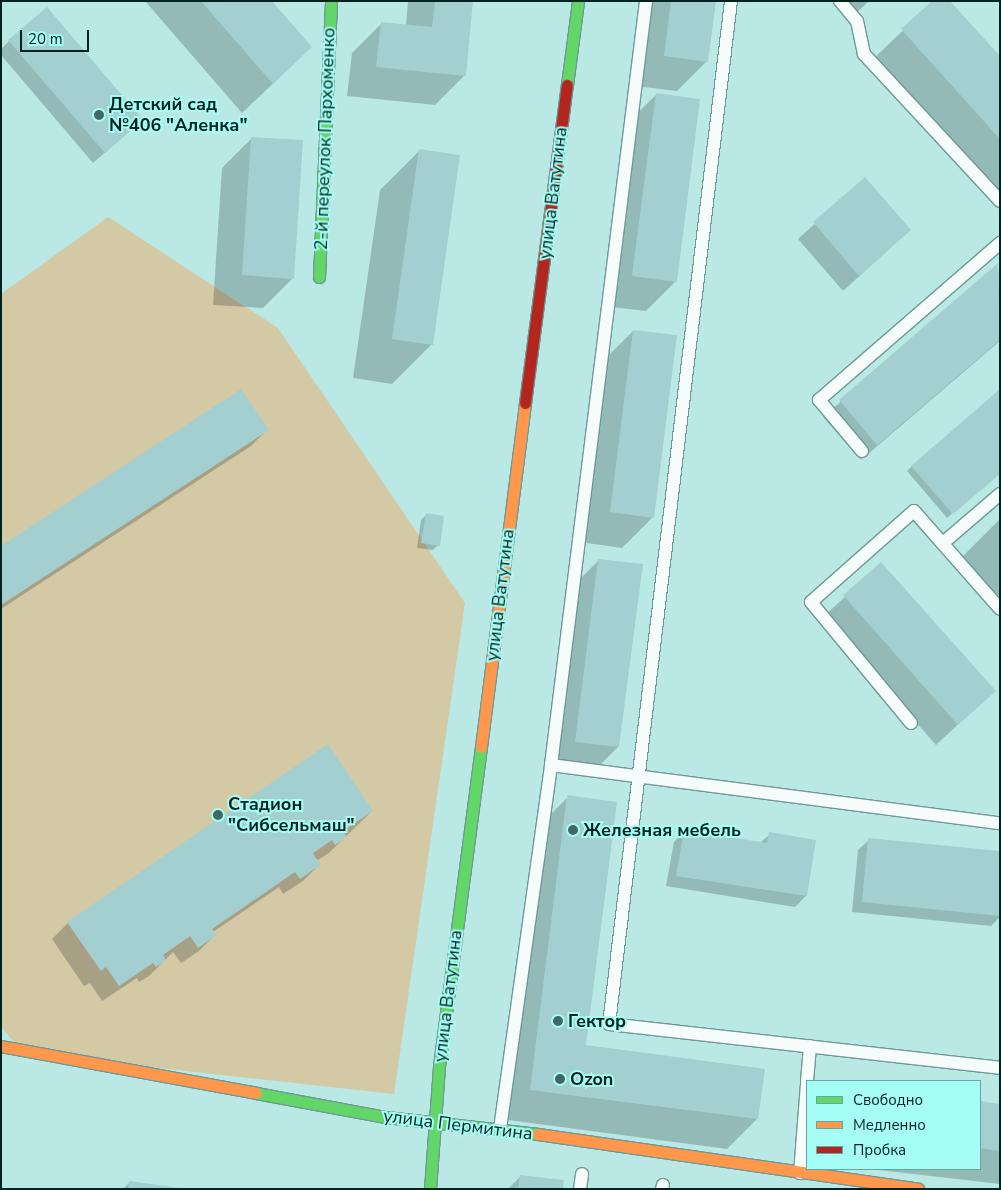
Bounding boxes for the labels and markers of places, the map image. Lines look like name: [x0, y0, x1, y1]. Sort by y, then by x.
place label: Детский сад №406 "Аленка": [109, 94, 247, 136]
marker: Детский сад №406 "Аленка": [93, 109, 105, 121]
place label: Стадион "Сибсельмаш": [228, 794, 355, 836]
marker: Стадион "Сибсельмаш": [212, 809, 224, 821]
place label: Железная мебель: [583, 819, 741, 841]
marker: Железная мебель: [567, 824, 579, 836]
place label: Гектор: [568, 1010, 626, 1032]
marker: Гектор: [552, 1015, 564, 1027]
place label: Ozon: [570, 1068, 613, 1090]
marker: Ozon: [554, 1073, 566, 1085]

